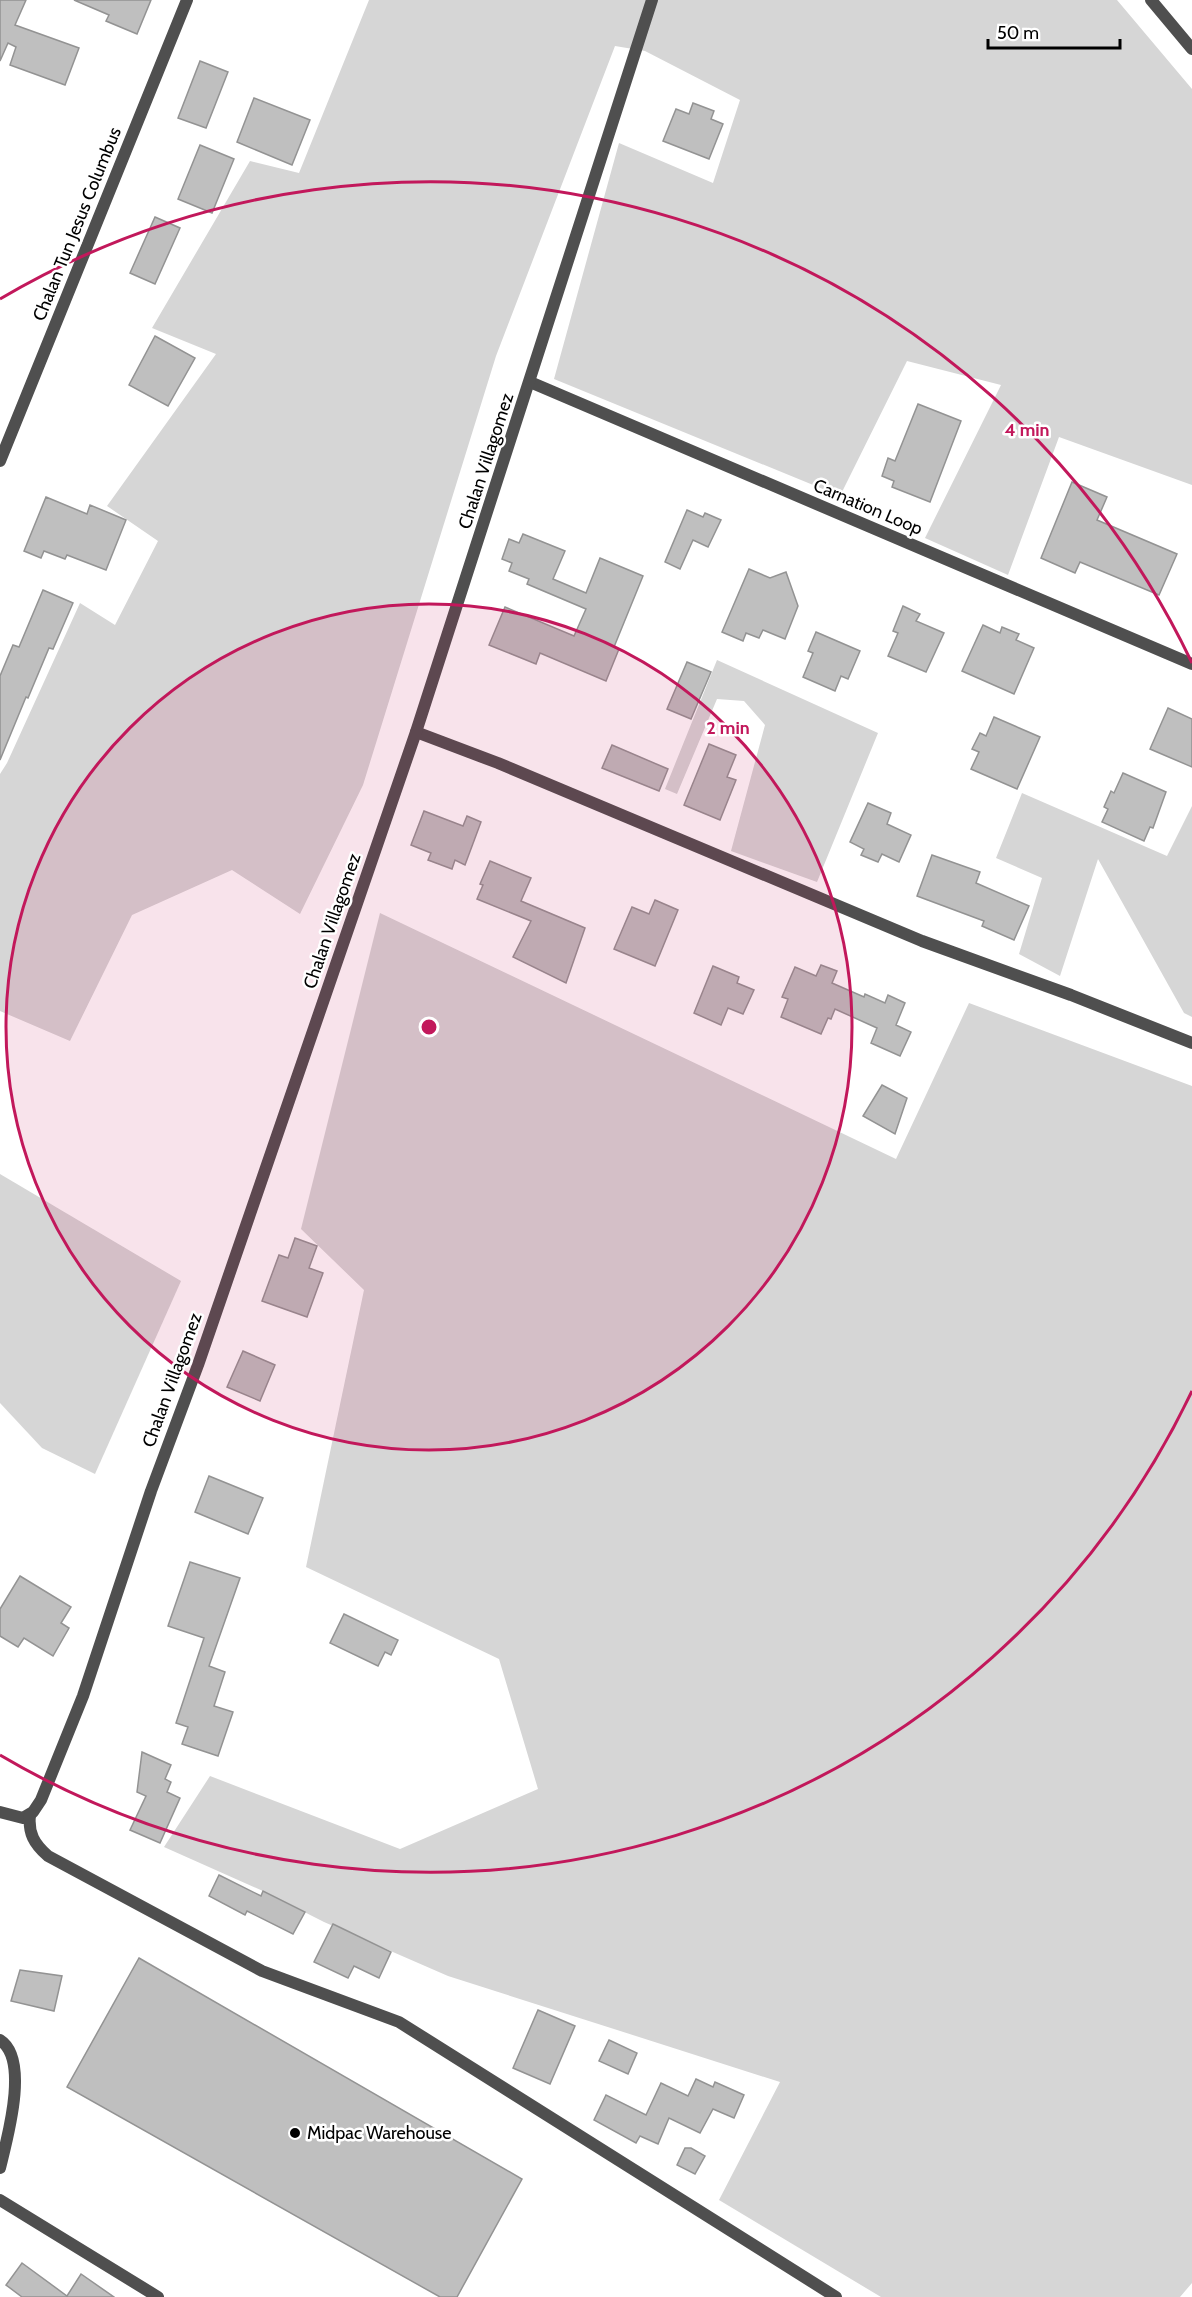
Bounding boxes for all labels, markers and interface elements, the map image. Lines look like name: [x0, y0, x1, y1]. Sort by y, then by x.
scale bar: [988, 12, 1120, 50]
text: 50 m: [997, 22, 1039, 44]
street label: Chalan Tun Jesus Columbus: [28, 124, 126, 324]
street label: Chalan Villagomez: [454, 390, 518, 532]
text: 4 min: [1004, 419, 1050, 441]
street label: Carnation Loop: [810, 474, 926, 540]
text: 2 min: [706, 717, 750, 739]
street label: Chalan Villagomez: [299, 850, 366, 992]
centre of rings: [419, 1017, 439, 1037]
street label: Chalan Villagomez: [137, 1309, 207, 1450]
place label: Midpac Warehouse: [307, 2122, 452, 2144]
marker: Midpac Warehouse: [288, 2126, 302, 2140]

